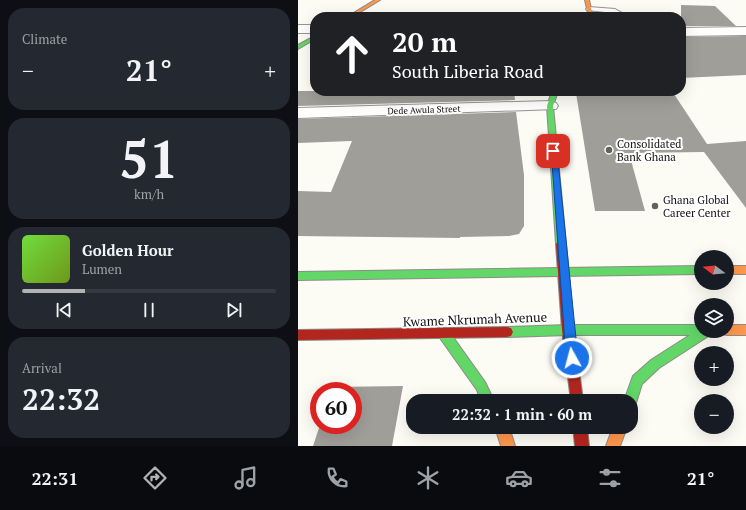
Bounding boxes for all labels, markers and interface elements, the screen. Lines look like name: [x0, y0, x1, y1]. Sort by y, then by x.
text: 20 m: [392, 23, 457, 60]
icon: ahead: [326, 28, 378, 80]
text: Climate: [22, 30, 67, 48]
text: 21°: [126, 50, 172, 90]
text: −: [22, 56, 34, 85]
text: +: [264, 56, 276, 85]
text: South Liberia Road: [392, 59, 544, 83]
street label: Dede Awula Street: [387, 103, 461, 117]
text: 51: [120, 124, 178, 193]
pin: [536, 134, 570, 168]
place label: Consolidated Bank Ghana: [617, 137, 681, 164]
icon: arrive: [542, 140, 564, 162]
marker: Consolidated Bank Ghana: [604, 145, 614, 155]
text: km/h: [134, 185, 164, 203]
place label: Ghana Global Career Center: [663, 193, 731, 220]
marker: Ghana Global Career Center: [650, 201, 660, 211]
text: Golden Hour: [82, 240, 174, 260]
north arrow: [694, 250, 734, 290]
map controls: [694, 250, 734, 434]
text: Lumen: [82, 260, 122, 278]
button: layers: [694, 298, 734, 338]
icon: previous: [53, 299, 75, 321]
icon: pause: [138, 299, 160, 321]
icon: next: [223, 299, 245, 321]
street label: Kwame Nkrumah Avenue: [403, 307, 547, 331]
position arrow: [551, 337, 593, 379]
button: +: [694, 346, 734, 386]
text: Arrival: [22, 359, 62, 377]
text: 22:32: [22, 379, 100, 419]
speed limit sign: 60: [310, 382, 362, 434]
button: −: [694, 394, 734, 434]
text: 22:32 · 1 min · 60 m: [452, 404, 592, 424]
icon: directions: [141, 464, 169, 492]
icon: music: [232, 464, 260, 492]
icon: phone: [323, 464, 351, 492]
icon: climate: [414, 464, 442, 492]
icon: car: [505, 464, 533, 492]
icon: filters: [596, 464, 624, 492]
text: 22:31: [31, 466, 78, 490]
text: 21°: [687, 466, 714, 490]

